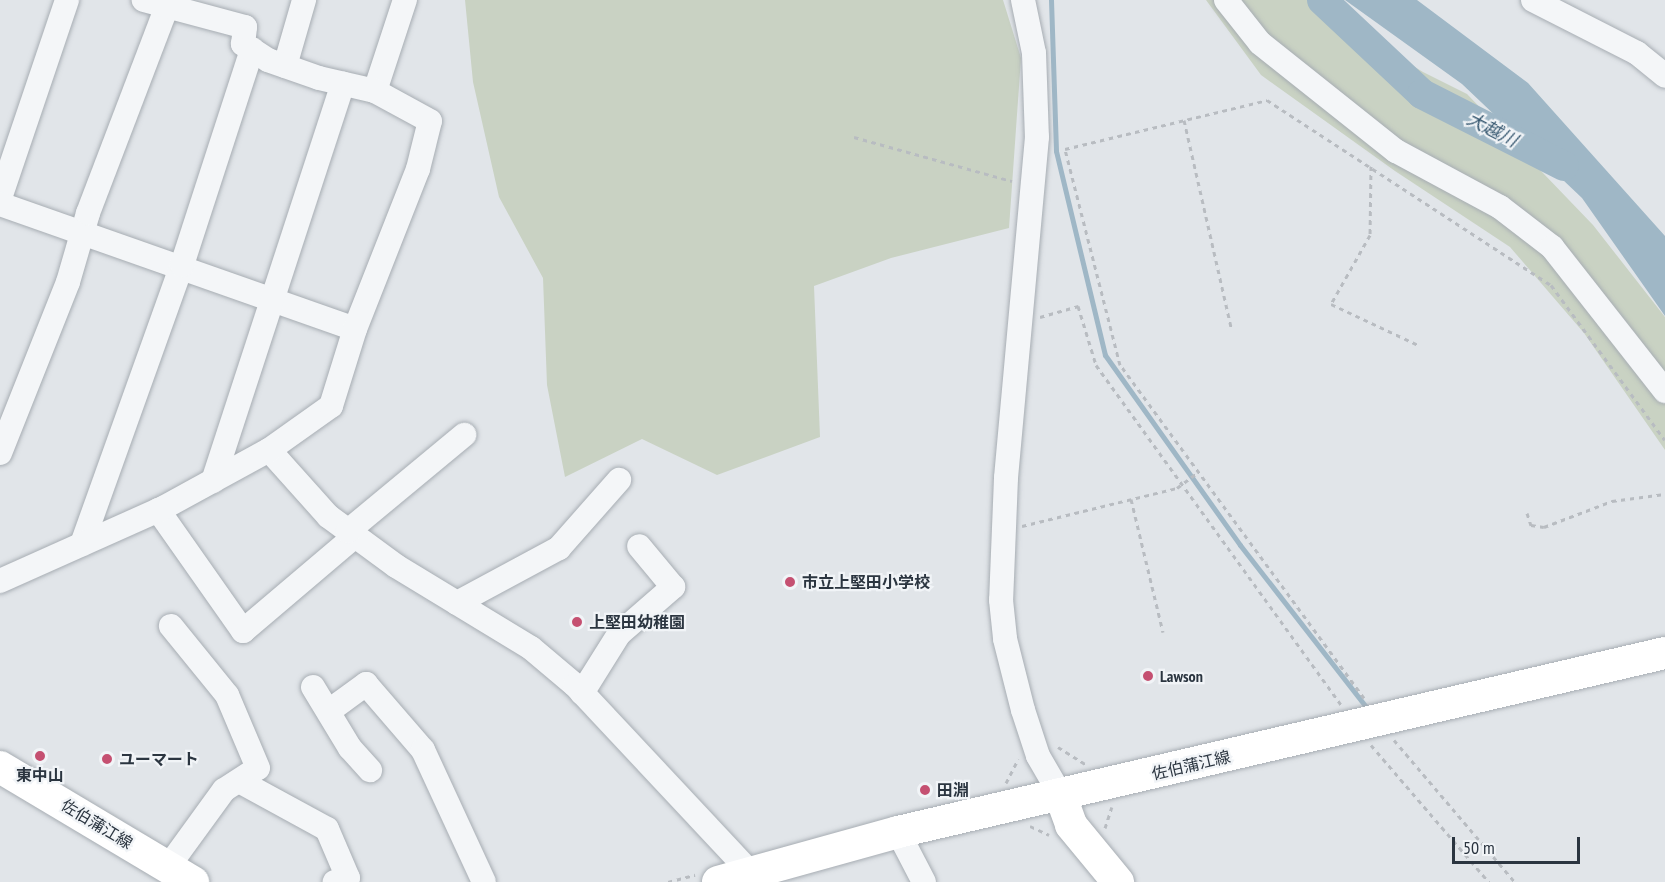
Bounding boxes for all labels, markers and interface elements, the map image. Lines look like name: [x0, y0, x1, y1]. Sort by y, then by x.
water label: 大越川: [1463, 108, 1521, 152]
place label: 市立上堅田小学校: [802, 572, 930, 592]
marker: 市立上堅田小学校: [783, 575, 797, 589]
place label: 上堅田幼稚園: [589, 612, 685, 632]
marker: 上堅田幼稚園: [570, 615, 584, 629]
place label: Lawson: [1160, 666, 1203, 686]
marker: Lawson: [1141, 669, 1155, 683]
street label: 佐伯蒲江線: [1150, 747, 1232, 783]
marker: 東中山: [33, 749, 47, 763]
place label: ユーマート: [119, 749, 199, 769]
marker: ユーマート: [100, 752, 114, 766]
place label: 東中山: [16, 765, 64, 785]
place label: 田淵: [937, 780, 969, 800]
marker: 田淵: [918, 783, 932, 797]
street label: 佐伯蒲江線: [58, 795, 136, 853]
scale bar: [1455, 825, 1582, 863]
text: 50 m: [1463, 836, 1495, 859]

